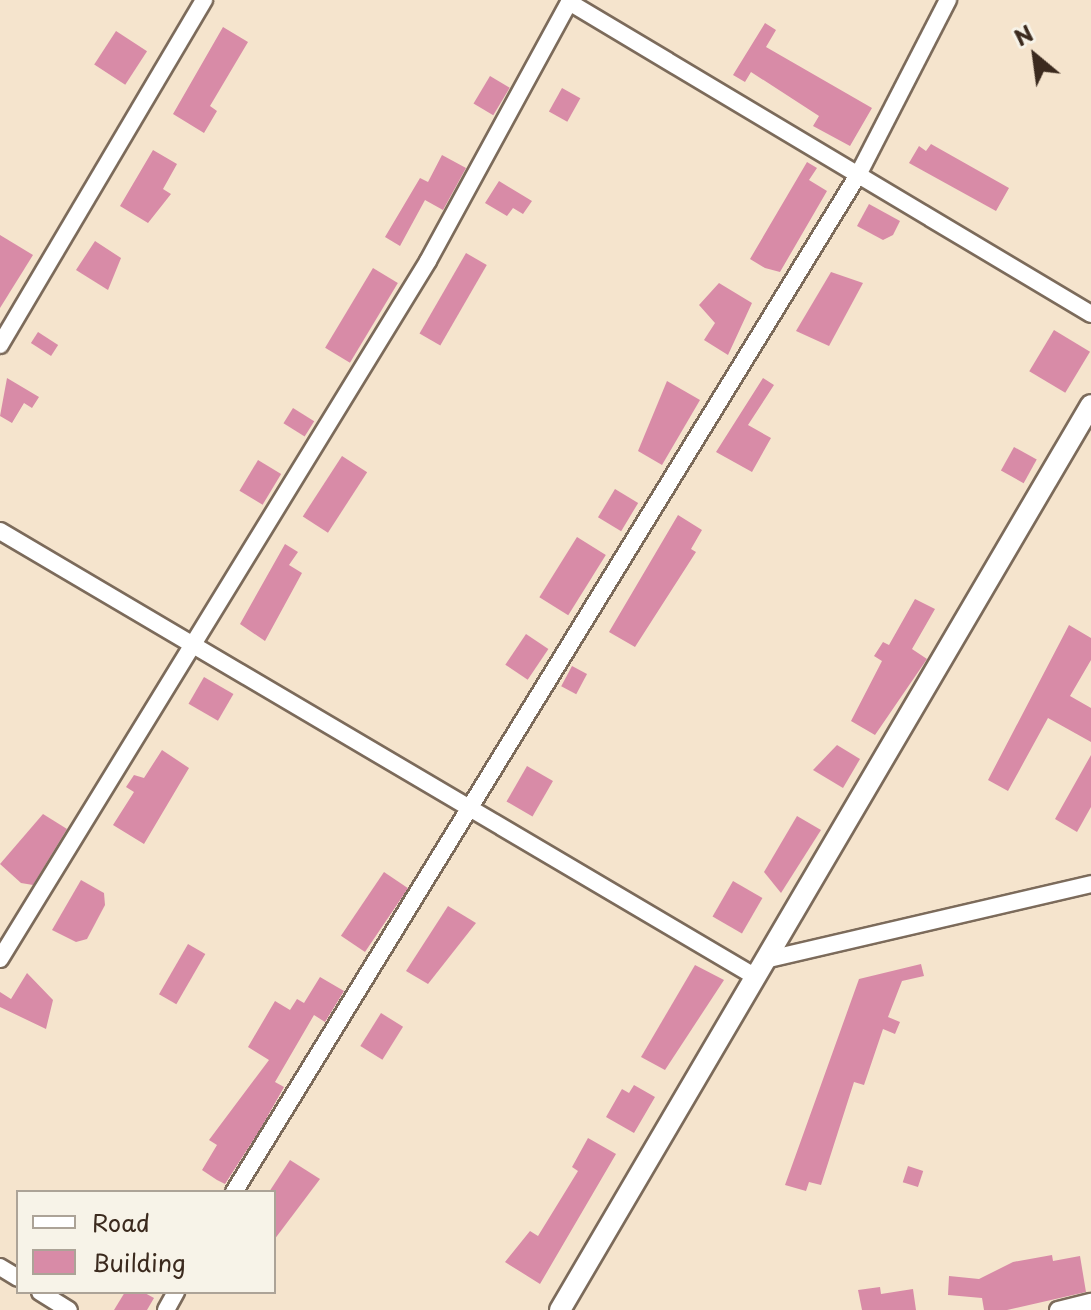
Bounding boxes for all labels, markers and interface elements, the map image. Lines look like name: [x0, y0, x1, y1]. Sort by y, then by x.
north arrow: [995, 16, 1075, 96]
text: N: [1007, 16, 1039, 53]
legend: [16, 1190, 276, 1294]
text: Road: [92, 1204, 150, 1240]
text: Building: [92, 1244, 186, 1280]

